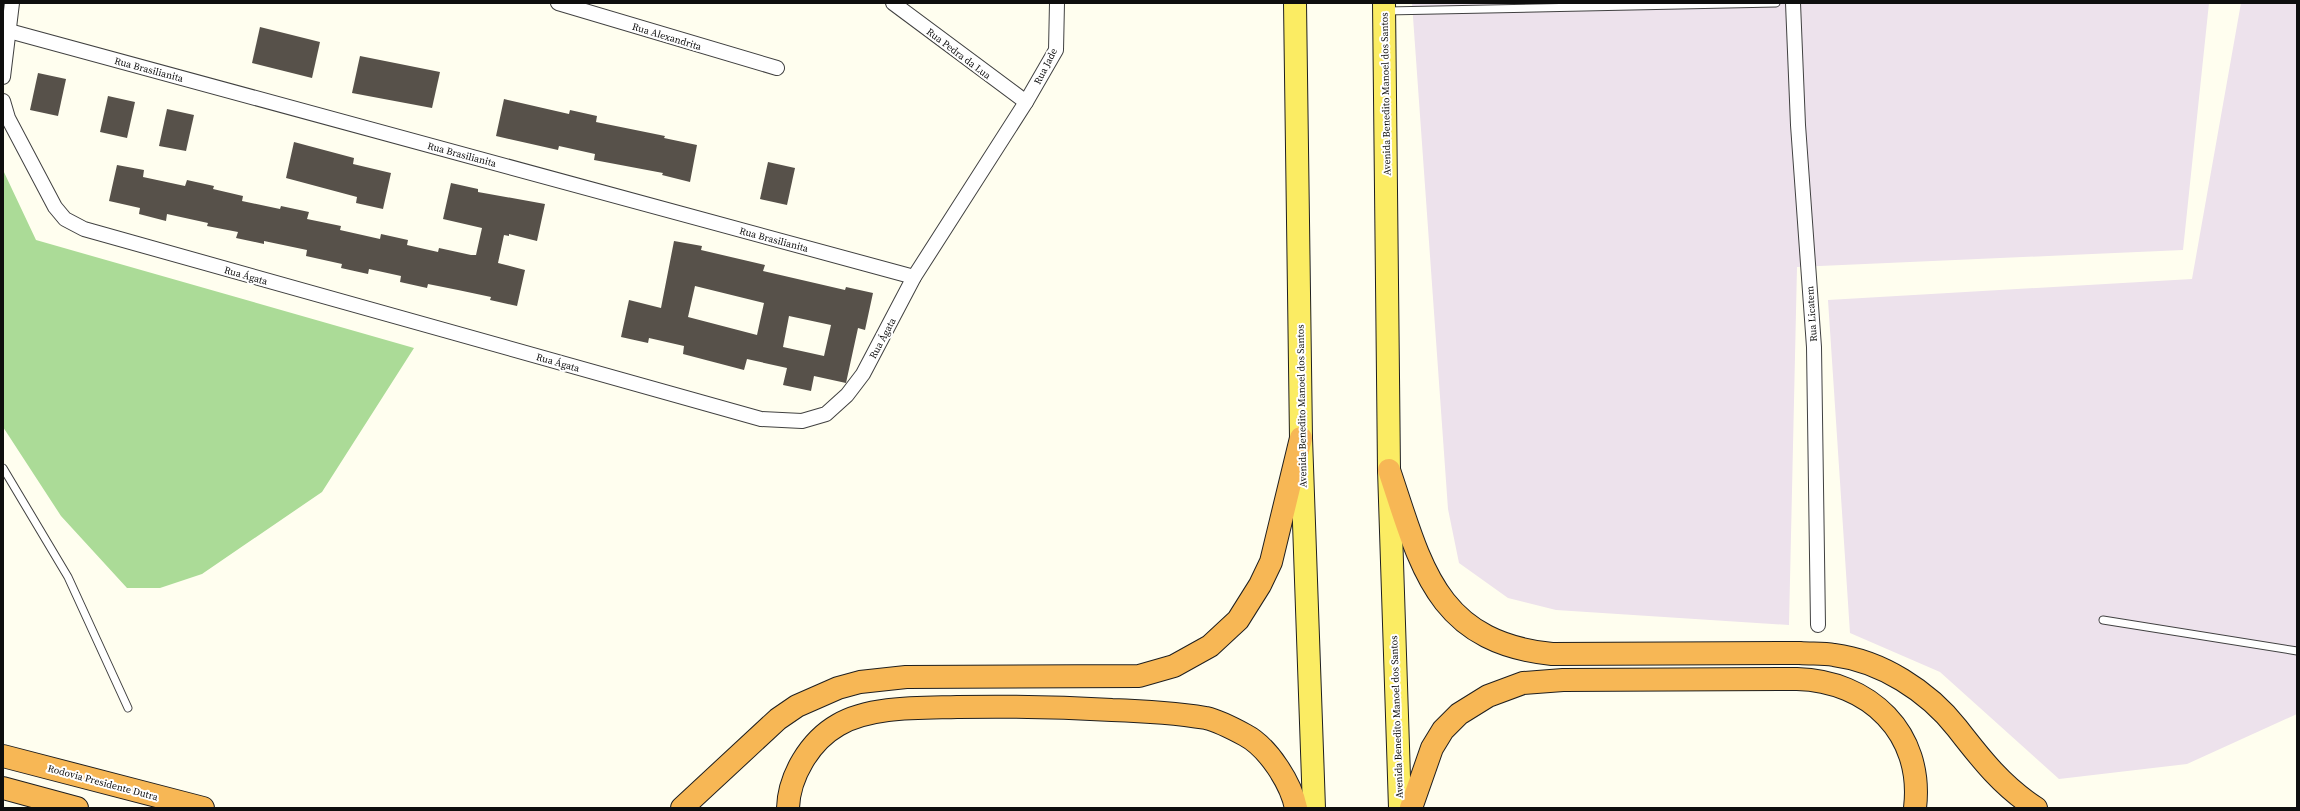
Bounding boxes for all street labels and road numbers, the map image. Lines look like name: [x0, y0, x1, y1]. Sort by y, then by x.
street label: Avenida Benedito Manoel dos Santos: [1378, 12, 1393, 176]
street label: Rua Alexandrita: [631, 20, 704, 53]
street label: Rua Pedra da Lua: [924, 25, 994, 82]
street label: Rua Jade: [1031, 46, 1060, 87]
street label: Rua Brasilianita: [113, 54, 186, 85]
street label: Rua Brasilianita: [426, 139, 499, 170]
street label: Rua Brasilianita: [738, 224, 811, 255]
street label: Rua Ágata: [223, 263, 270, 288]
street label: Rua Licatem: [1803, 286, 1820, 342]
street label: Rua Ágata: [866, 315, 899, 361]
street label: Avenida Benedito Manoel dos Santos: [1294, 324, 1309, 488]
street label: Rua Ágata: [535, 350, 582, 375]
street label: Avenida Benedito Manoel dos Santos: [1387, 635, 1406, 799]
street label: Rodovia Presidente Dutra: [46, 761, 160, 804]

